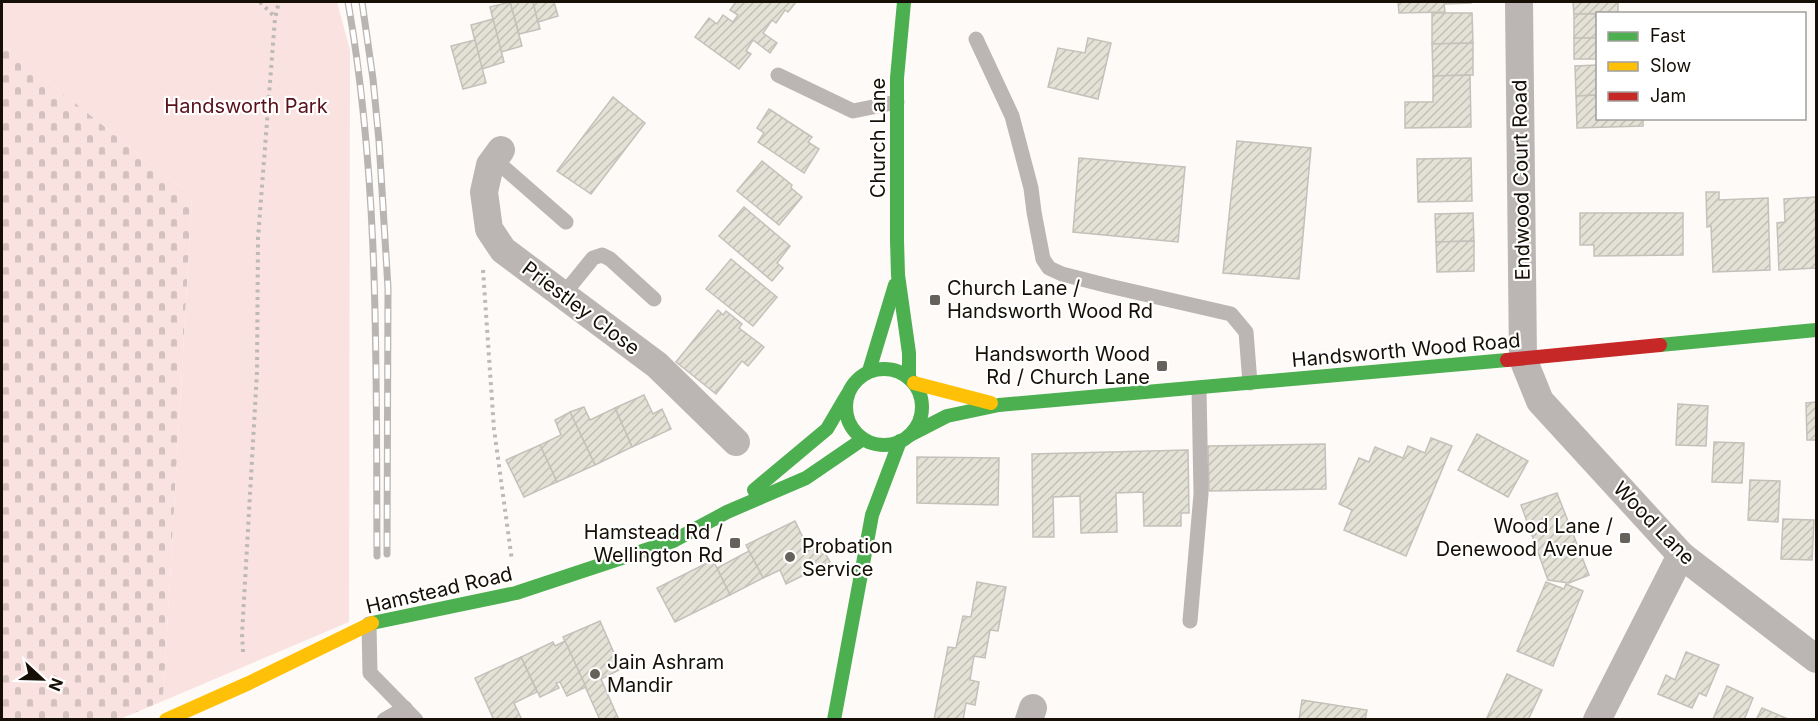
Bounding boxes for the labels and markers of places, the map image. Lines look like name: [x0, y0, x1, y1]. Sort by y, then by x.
place label: Church Lane / Handsworth Wood Rd: [947, 276, 1153, 323]
marker: Church Lane / Handsworth Wood Rd: [928, 293, 942, 307]
place label: Handsworth Wood Rd / Church Lane: [975, 342, 1150, 389]
marker: Handsworth Wood Rd / Church Lane: [1155, 359, 1169, 373]
place label: Wood Lane / Denewood Avenue: [1436, 514, 1613, 561]
place label: Hamstead Rd / Wellington Rd: [584, 520, 723, 567]
marker: Wood Lane / Denewood Avenue: [1618, 531, 1632, 545]
place label: Probation Service: [802, 534, 893, 581]
marker: Hamstead Rd / Wellington Rd: [728, 536, 742, 550]
marker: Probation Service: [783, 550, 797, 564]
place label: Jain Ashram Mandir: [607, 650, 724, 697]
marker: Jain Ashram Mandir: [588, 667, 602, 681]

